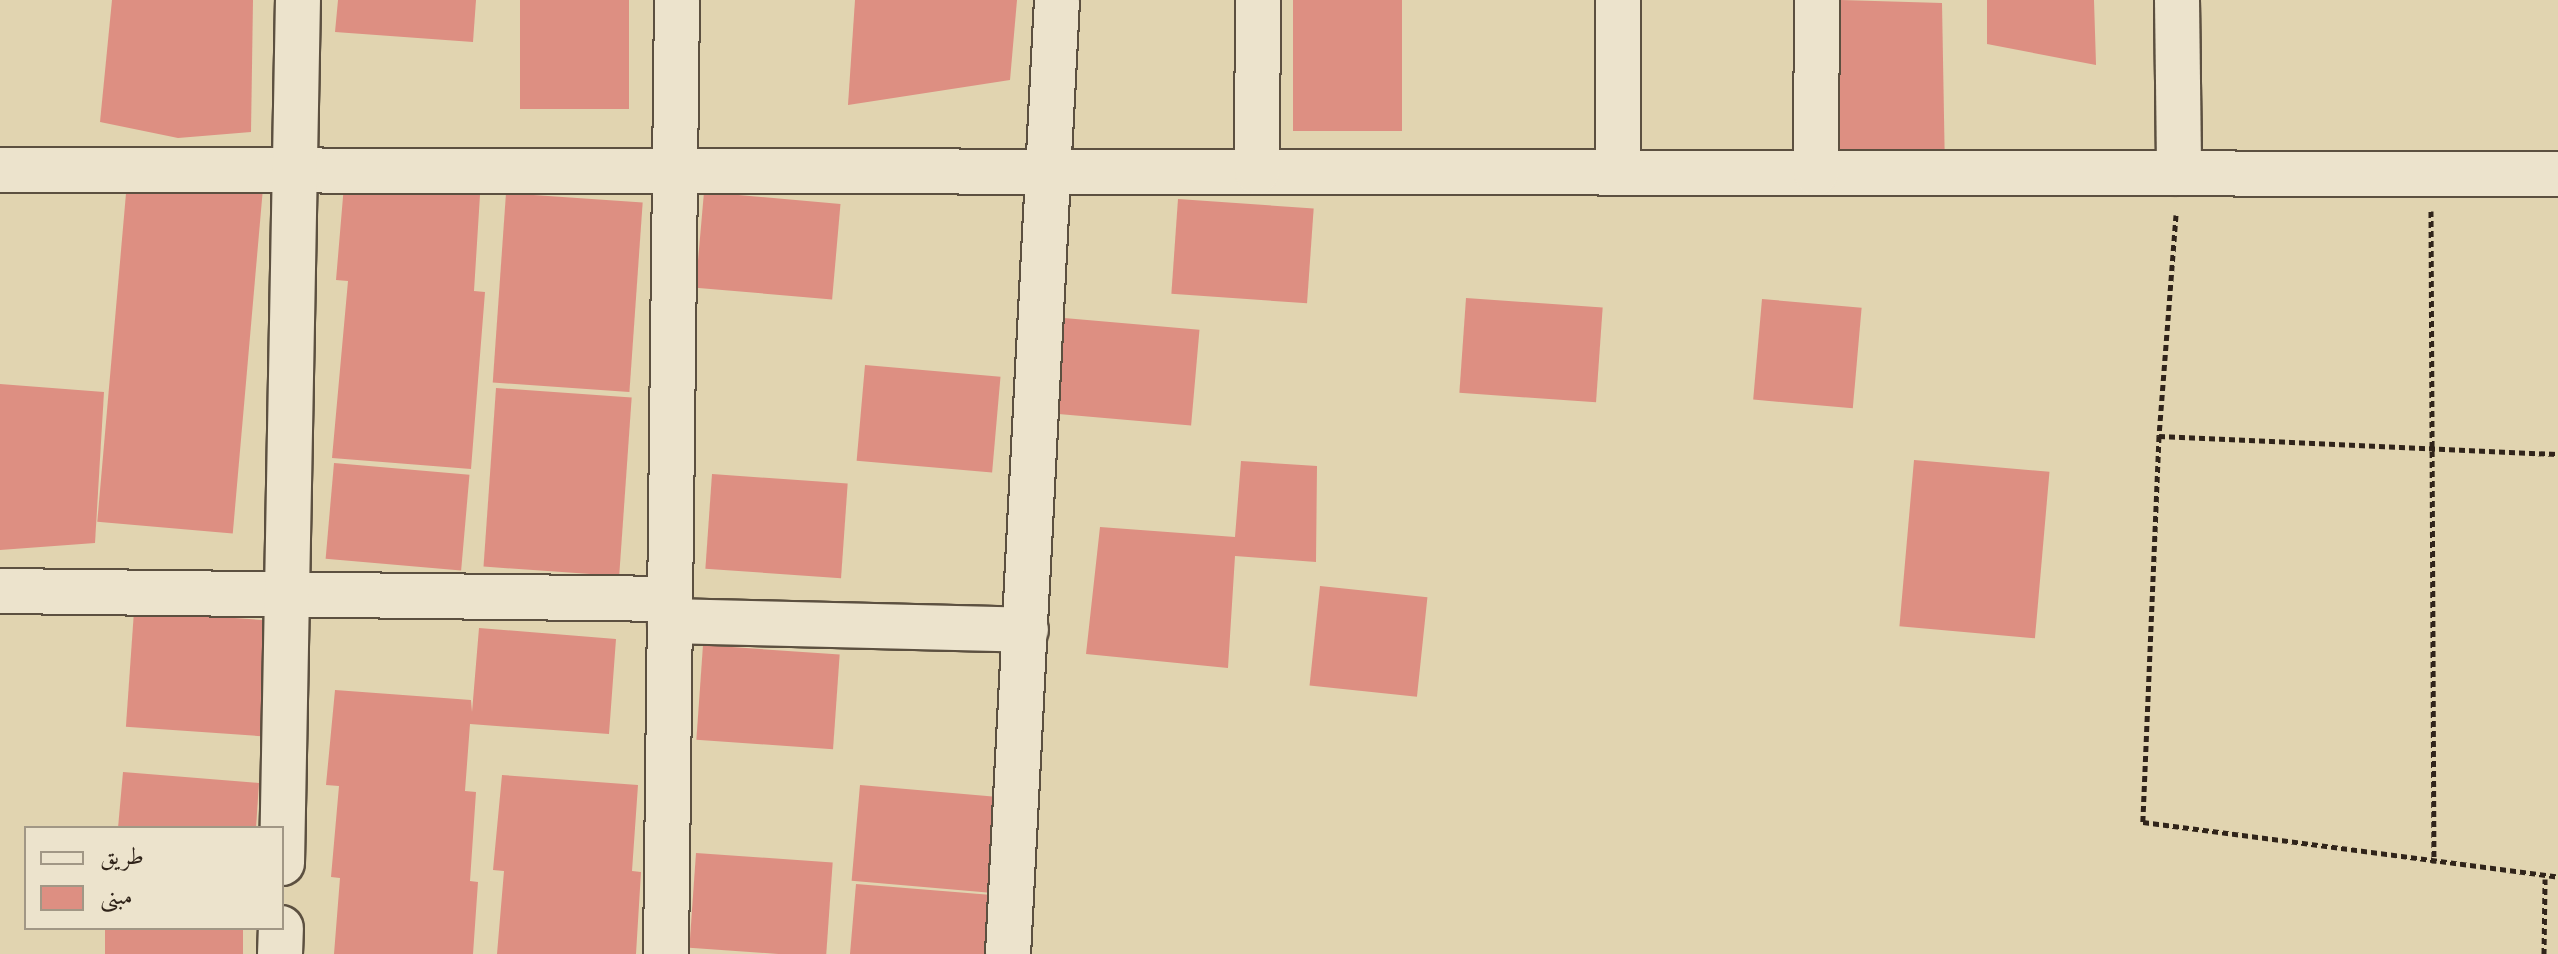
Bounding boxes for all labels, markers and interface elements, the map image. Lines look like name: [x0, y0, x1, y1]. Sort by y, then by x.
legend: [24, 826, 284, 930]
text: طريق: [100, 841, 144, 872]
text: مبنى: [100, 881, 133, 912]

